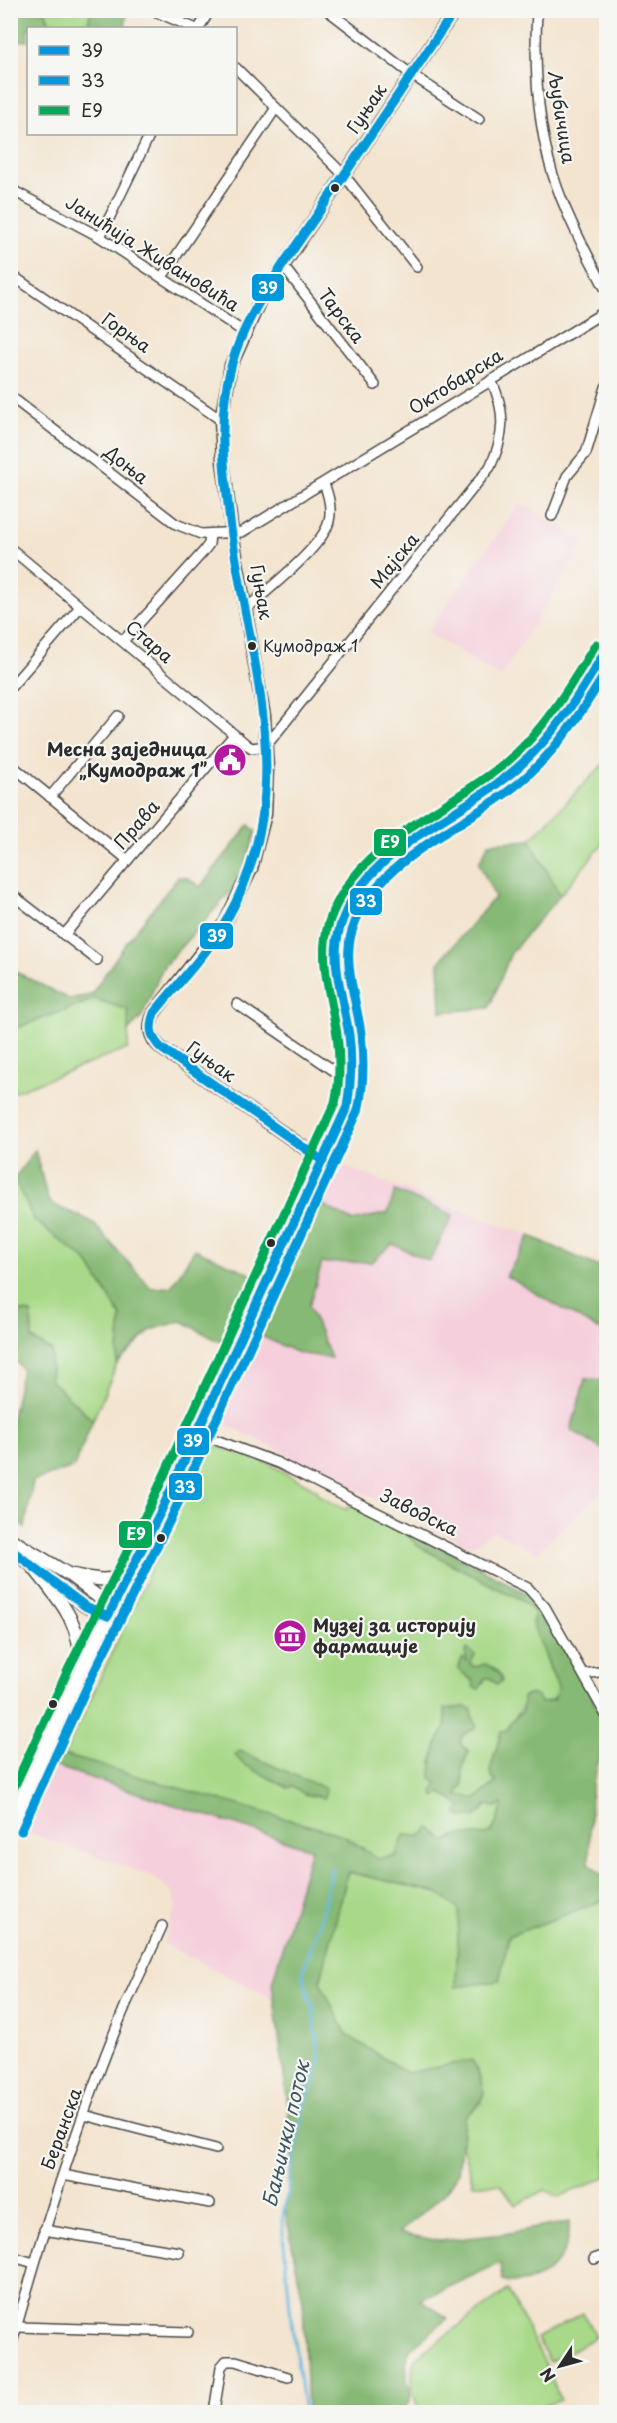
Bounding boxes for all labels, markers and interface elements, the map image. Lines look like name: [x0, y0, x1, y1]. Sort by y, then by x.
legend: [27, 27, 237, 135]
text: 39: [81, 36, 103, 63]
text: 33: [81, 66, 105, 93]
street label: Љубичица: [542, 68, 583, 166]
street label: Гуњак: [339, 77, 393, 139]
text: E9: [81, 96, 103, 123]
unlabelled marker: [329, 182, 341, 194]
street label: Јанићија Живановића: [61, 188, 246, 318]
line badge: 39: [251, 273, 285, 302]
text: 39: [258, 275, 278, 299]
street label: Тарска: [312, 282, 372, 349]
street label: Горња: [97, 305, 158, 359]
street label: Октобарска: [403, 341, 508, 420]
street label: Доња: [98, 437, 155, 490]
street label: Мајска: [363, 526, 425, 594]
street label: Гуњак: [244, 562, 281, 622]
street label: Стара: [120, 613, 180, 669]
place label: Кумодраж 1: [263, 633, 358, 657]
marker: Кумодраж 1: [246, 640, 258, 652]
place label: Месна заједница „Кумодраж 1”: [47, 735, 207, 783]
public building icon: Месна заједница „Кумодраж 1”: [212, 742, 248, 778]
street label: Права: [107, 793, 166, 855]
line badge: E9: [373, 828, 407, 857]
text: E9: [380, 829, 400, 853]
line badge: 33: [349, 887, 383, 916]
text: 33: [356, 888, 376, 912]
line badge: 39: [199, 922, 234, 950]
text: 39: [207, 923, 227, 947]
street label: Гуњак: [182, 1034, 242, 1088]
unlabelled marker: [265, 1237, 277, 1249]
line badge: 39: [176, 1427, 210, 1456]
text: 39: [183, 1428, 203, 1452]
line badge: 33: [168, 1472, 203, 1501]
text: 33: [175, 1474, 195, 1498]
street label: Заводска: [376, 1481, 464, 1543]
line badge: E9: [118, 1520, 153, 1549]
text: E9: [126, 1521, 146, 1545]
unlabelled marker: [155, 1532, 167, 1544]
place label: Музеј за историју фармације: [313, 1611, 476, 1659]
museum icon: Музеј за историју фармације: [272, 1618, 308, 1654]
unlabelled marker: [47, 1698, 59, 1710]
water label: Бањички поток: [254, 2056, 317, 2210]
street label: Беранска: [33, 2083, 88, 2173]
north arrow: [530, 2336, 590, 2396]
text: N: [534, 2363, 560, 2388]

